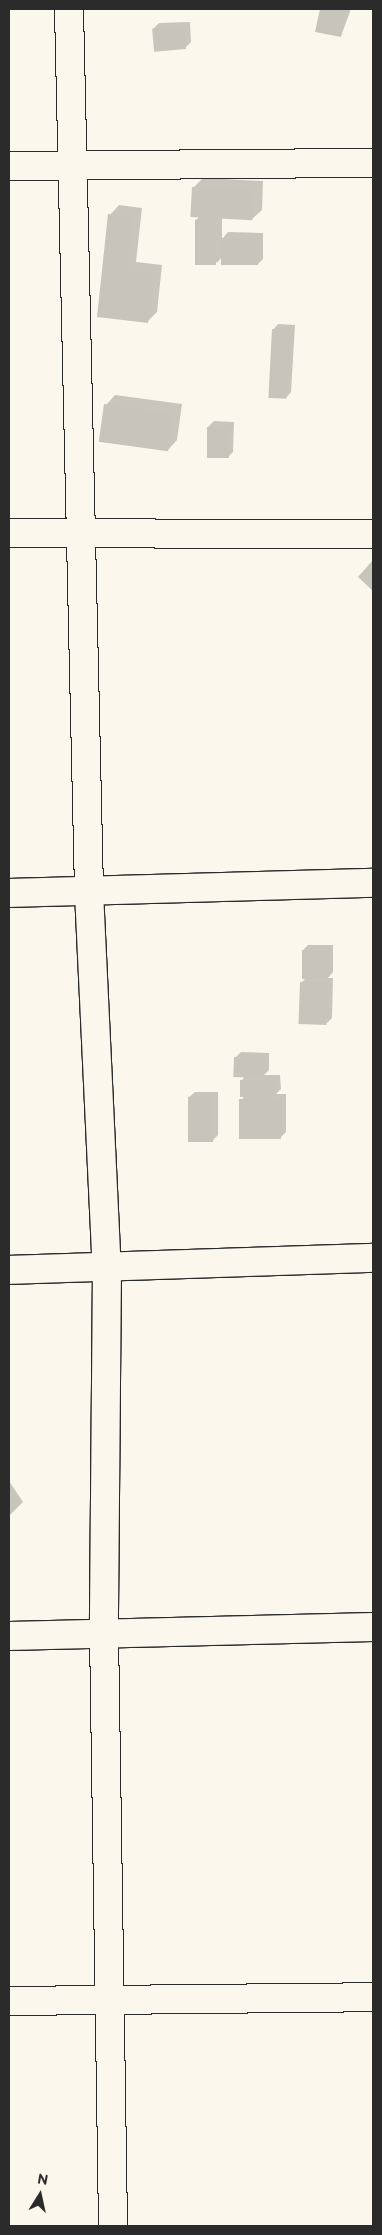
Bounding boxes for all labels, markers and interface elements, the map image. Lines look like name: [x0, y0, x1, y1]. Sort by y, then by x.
north arrow: [15, 2170, 65, 2220]
text: N: [36, 2170, 49, 2189]

